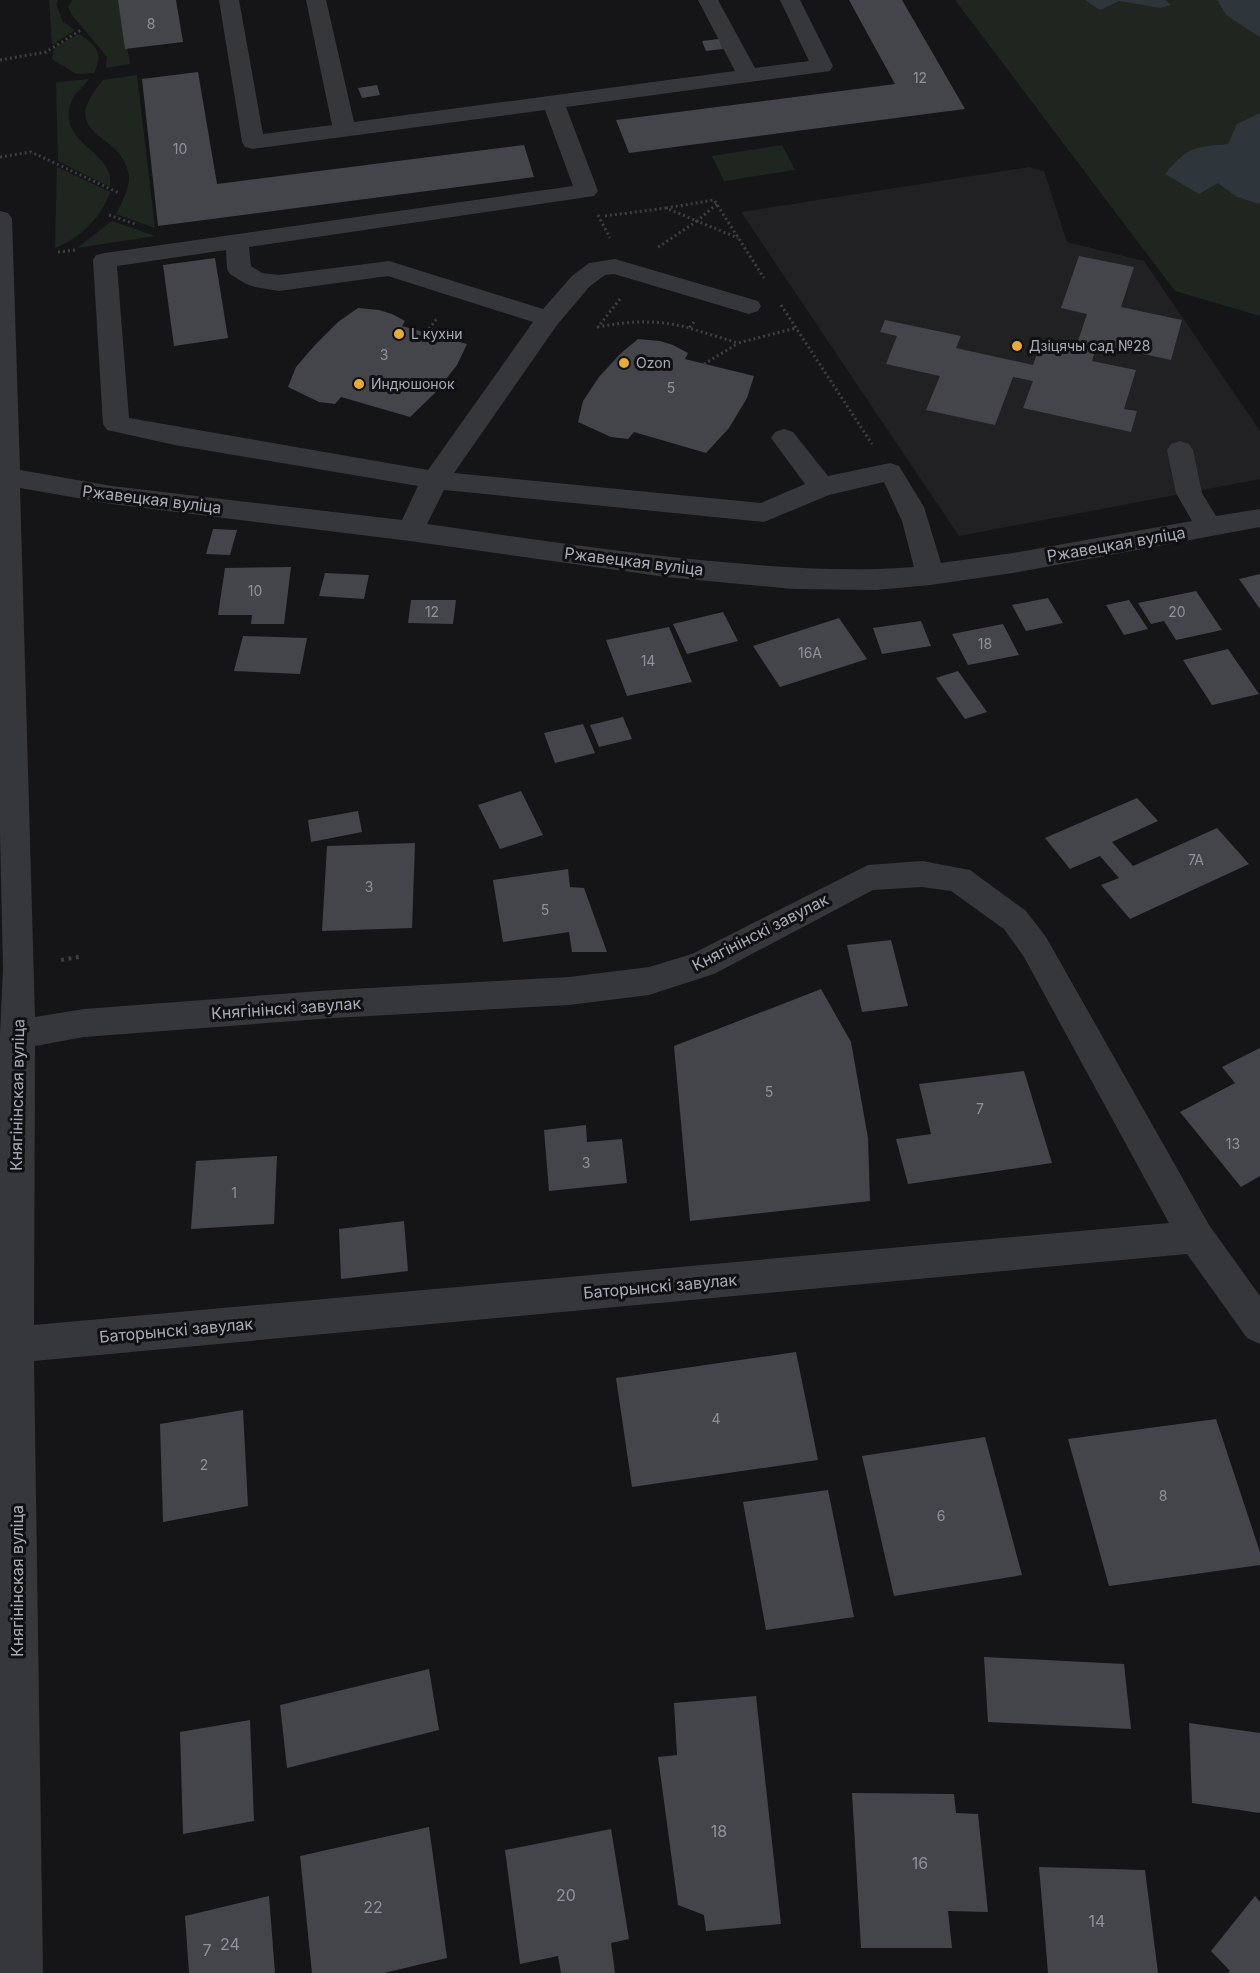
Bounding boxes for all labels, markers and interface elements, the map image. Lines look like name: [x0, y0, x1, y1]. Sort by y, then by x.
house number: 8: [147, 15, 155, 32]
house number: 12: [913, 69, 927, 86]
house number: 10: [173, 140, 187, 157]
place label: L кухни: [411, 325, 463, 342]
marker: L кухни: [392, 327, 406, 341]
place label: Дзіцячы сад №28: [1029, 337, 1150, 354]
marker: Дзіцячы сад №28: [1010, 339, 1024, 353]
house number: 3: [380, 346, 388, 363]
place label: Ozon: [636, 354, 671, 371]
marker: Ozon: [617, 356, 631, 370]
place label: Индюшонок: [371, 375, 455, 392]
marker: Индюшонок: [352, 377, 366, 391]
house number: 5: [667, 379, 675, 396]
street label: Ржавецкая вуліца: [81, 481, 223, 517]
street label: Ржавецкая вуліца: [1045, 522, 1187, 566]
street label: Ржавецкая вуліца: [563, 543, 705, 579]
house number: 10: [248, 582, 262, 599]
house number: 12: [425, 603, 439, 620]
house number: 20: [1168, 603, 1186, 620]
house number: 18: [978, 635, 992, 652]
house number: 16А: [798, 644, 822, 661]
house number: 14: [641, 652, 655, 669]
house number: 7А: [1188, 851, 1204, 868]
house number: 3: [365, 878, 373, 895]
street label: Княгінінскі завулак: [689, 889, 832, 975]
house number: 5: [541, 901, 549, 918]
street label: Княгінінскі завулак: [210, 993, 362, 1023]
street label: Княгінінская вуліца: [6, 1019, 28, 1171]
house number: 5: [765, 1083, 773, 1100]
house number: 7: [976, 1100, 984, 1117]
house number: 13: [1226, 1135, 1240, 1152]
house number: 3: [582, 1154, 590, 1171]
house number: 1: [231, 1184, 237, 1201]
street label: Баторынскі завулак: [582, 1269, 738, 1303]
street label: Баторынскі завулак: [98, 1313, 254, 1347]
house number: 4: [711, 1410, 721, 1427]
house number: 2: [200, 1456, 208, 1473]
house number: 8: [1159, 1487, 1167, 1504]
street label: Княгінінская вуліца: [7, 1505, 27, 1657]
house number: 6: [937, 1507, 945, 1524]
house number: 18: [711, 1821, 727, 1841]
house number: 16: [912, 1853, 928, 1873]
house number: 20: [556, 1885, 576, 1905]
house number: 22: [363, 1897, 383, 1917]
house number: 14: [1089, 1911, 1105, 1931]
house number: 24: [220, 1934, 240, 1954]
house number: 7: [202, 1940, 212, 1960]

